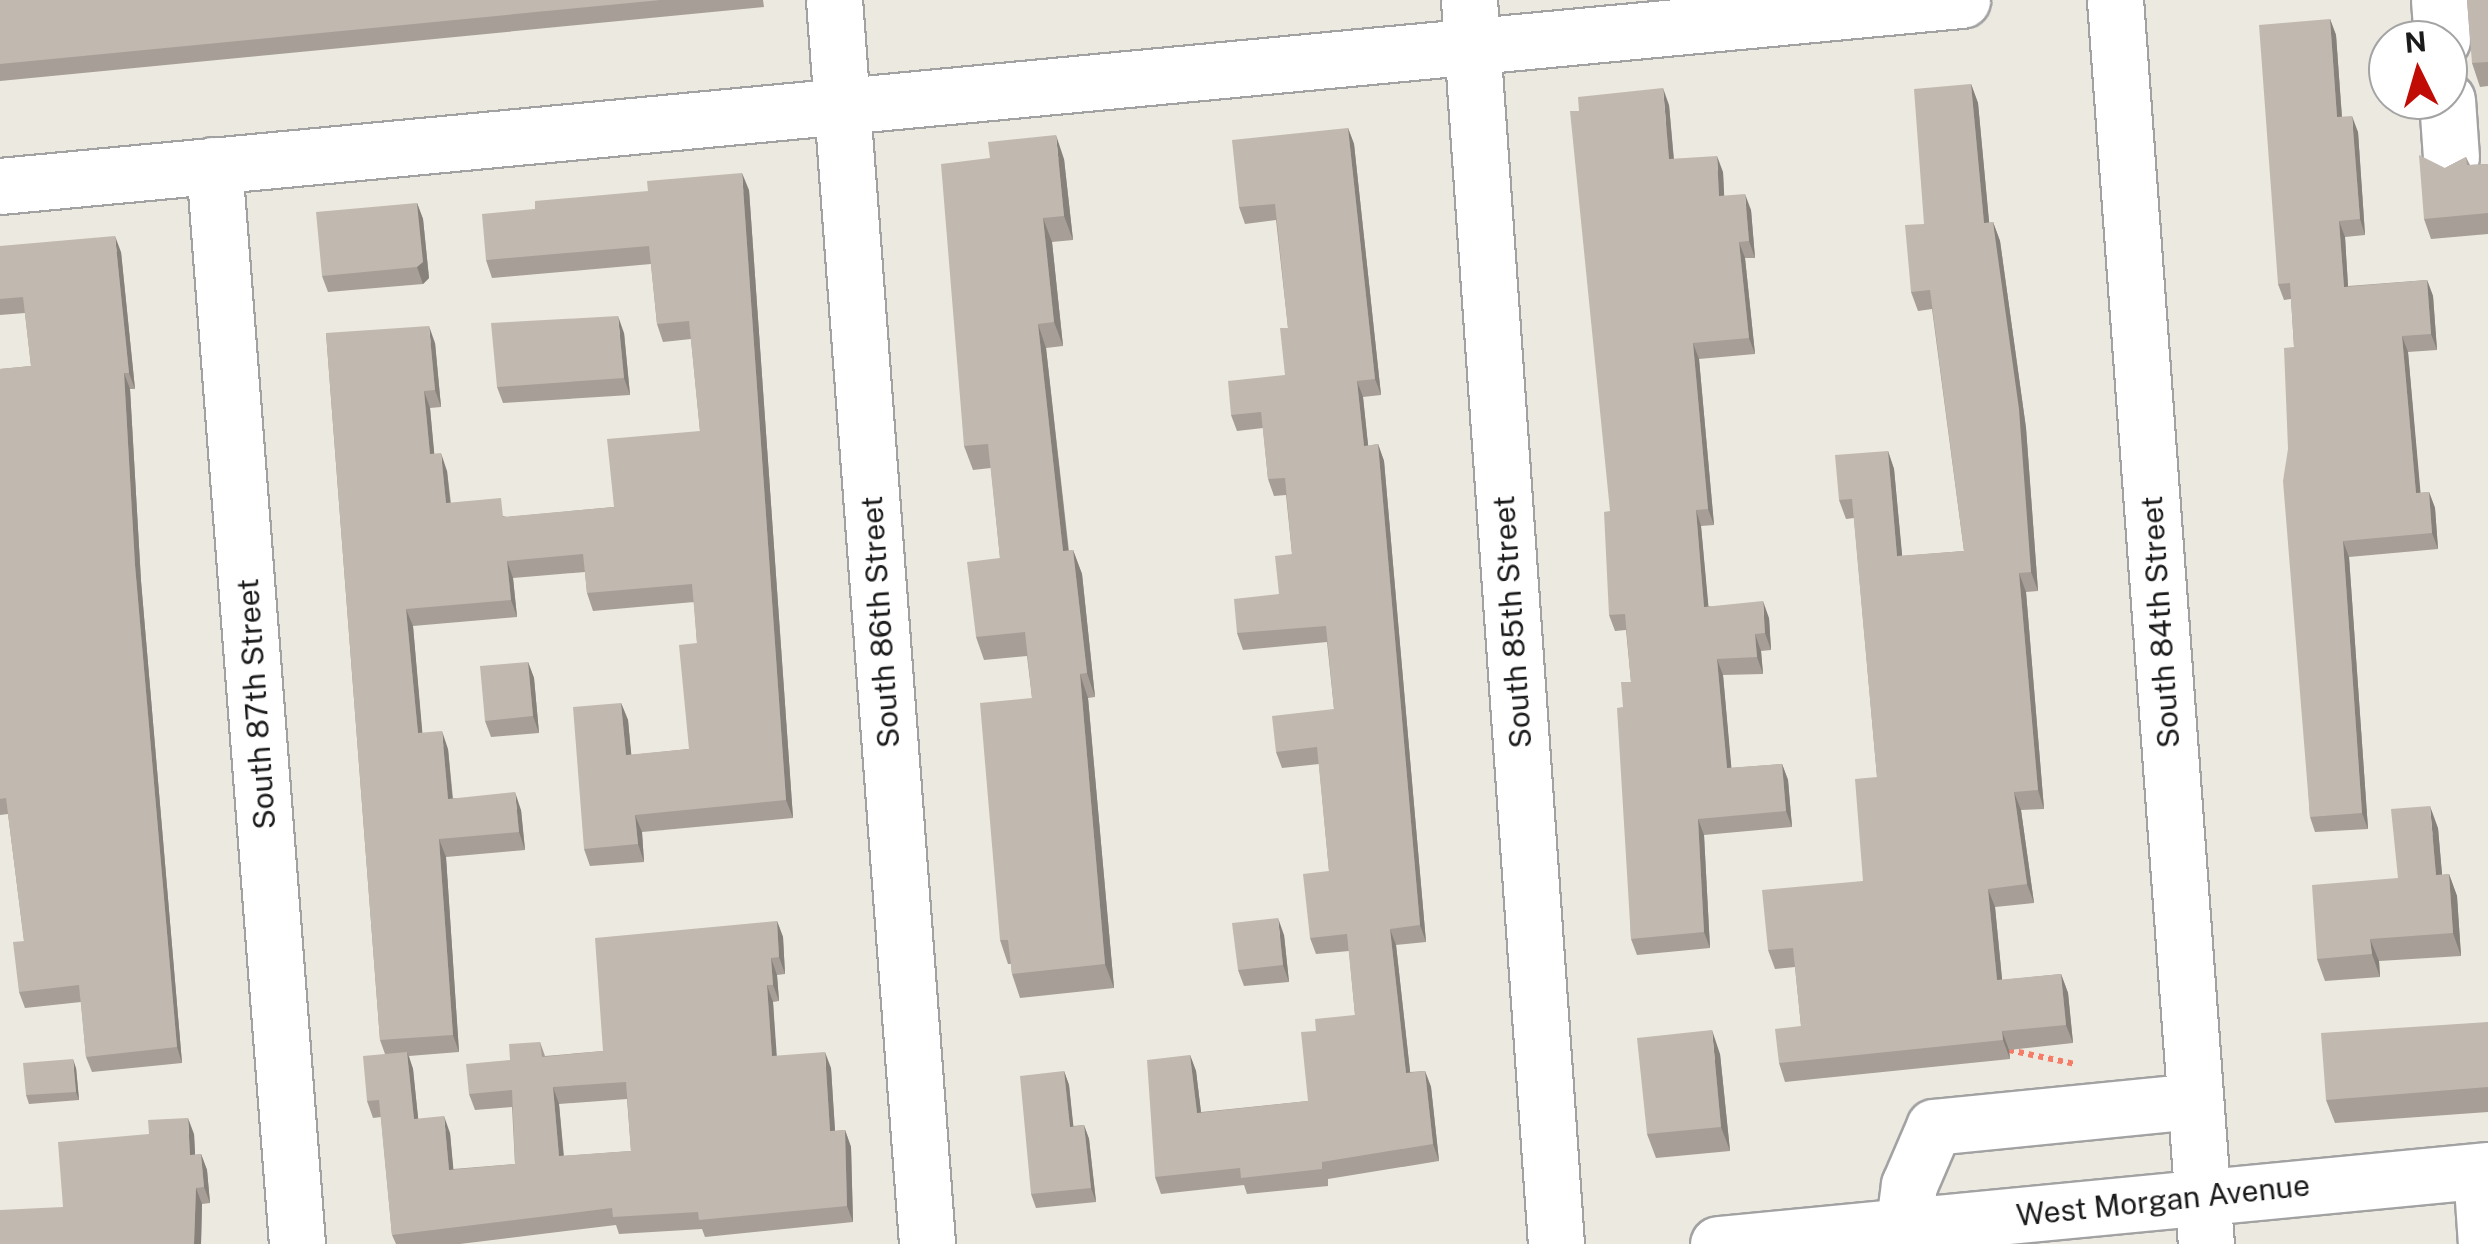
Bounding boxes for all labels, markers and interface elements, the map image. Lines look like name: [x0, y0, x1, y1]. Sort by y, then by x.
north arrow: [2368, 20, 2468, 120]
text: N: [2403, 24, 2428, 59]
street label: South 85th Street: [1485, 494, 1539, 750]
street label: South 86th Street: [853, 495, 907, 749]
street label: South 84th Street: [2133, 495, 2187, 749]
street label: South 87th Street: [229, 577, 283, 831]
street label: West Morgan Avenue: [2014, 1167, 2312, 1233]

